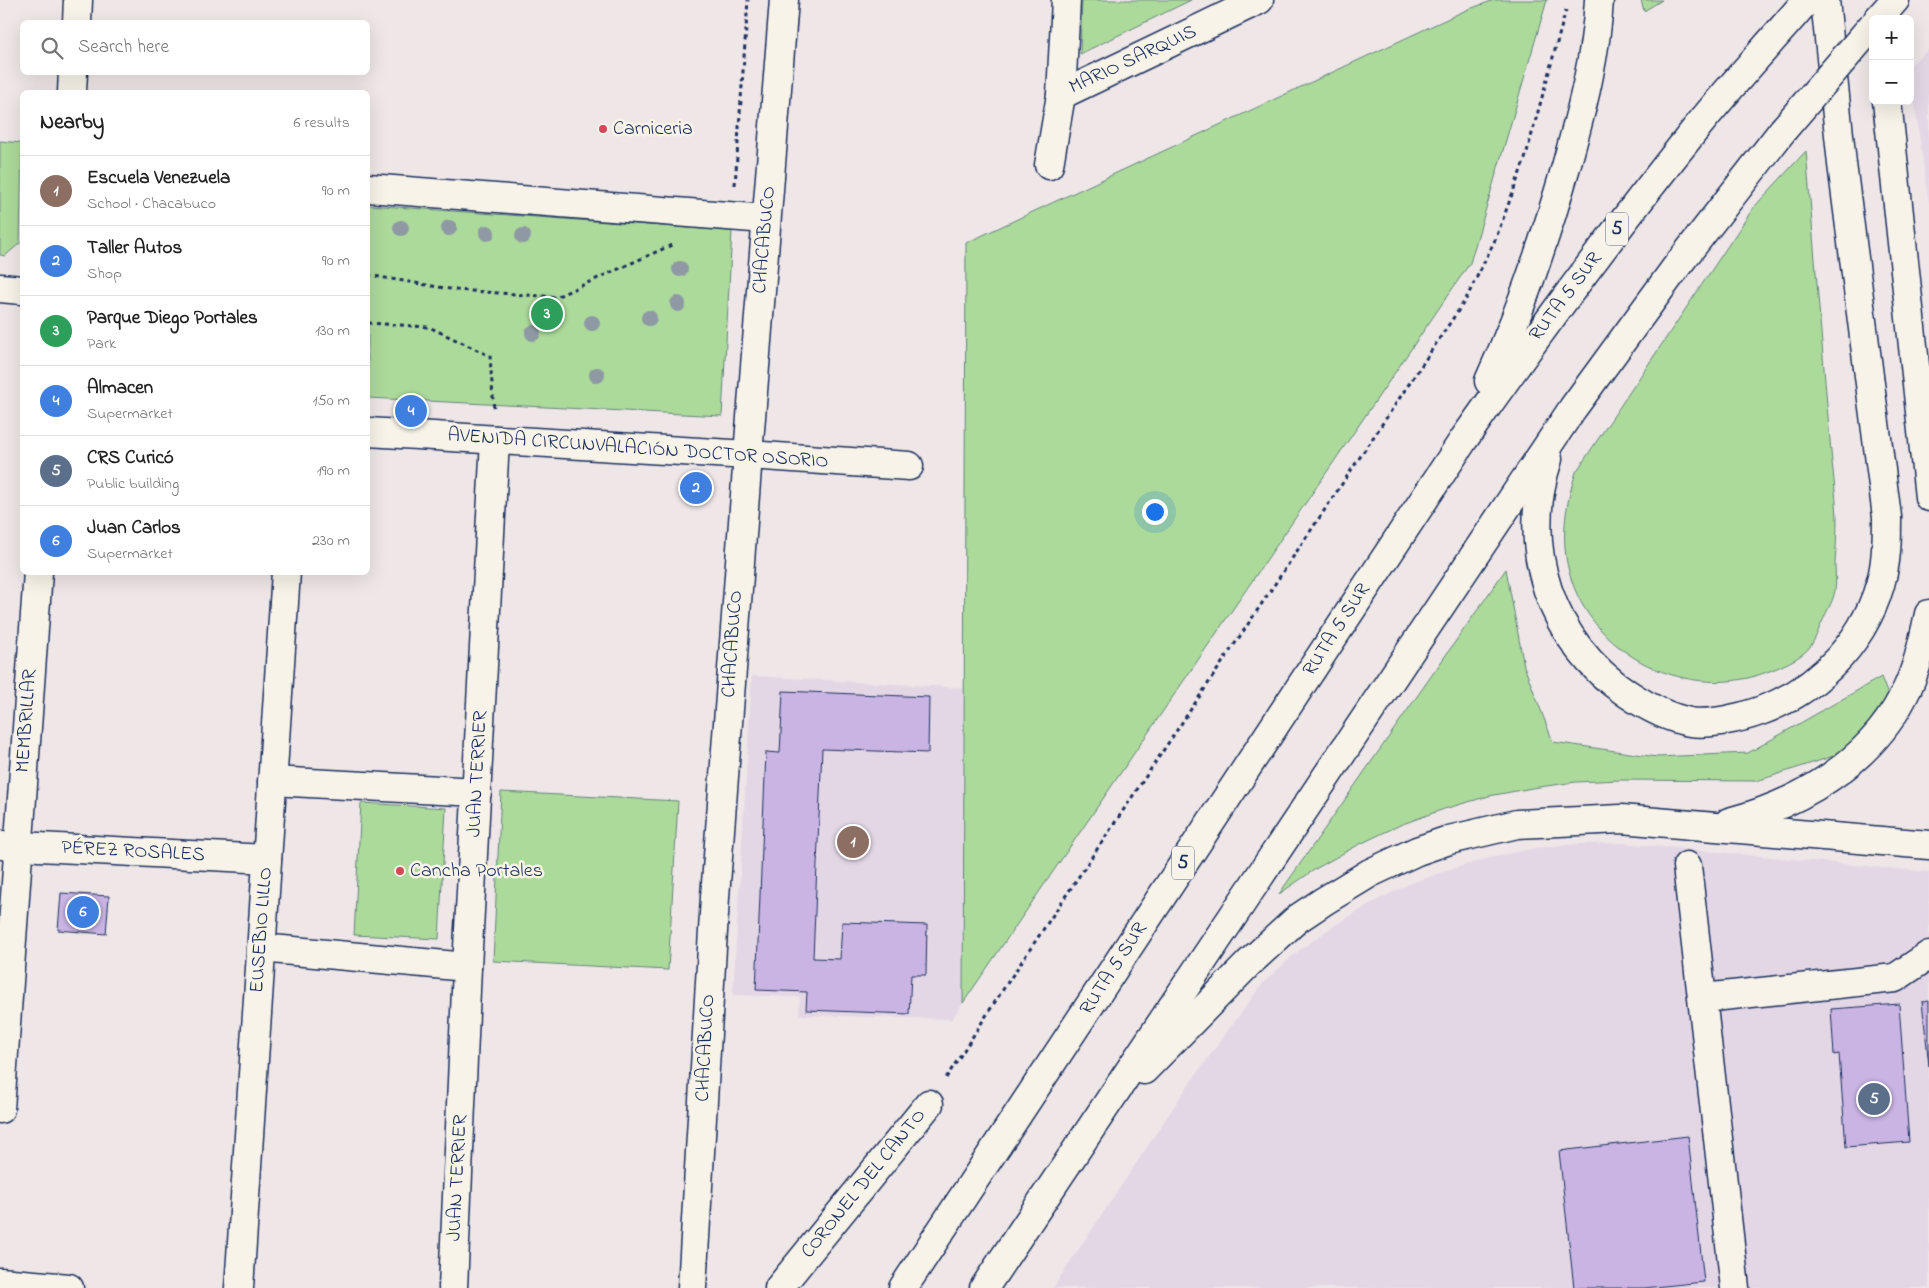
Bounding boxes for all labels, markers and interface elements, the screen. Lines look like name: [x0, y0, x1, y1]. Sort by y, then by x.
map controls: [1869, 15, 1914, 105]
button: +: [1869, 15, 1914, 60]
street label: MARIO SARQUIS: [1064, 18, 1202, 102]
search box: [20, 20, 370, 75]
icon: search: [38, 34, 66, 62]
text: Search here: [78, 34, 169, 61]
button: −: [1869, 60, 1914, 105]
text: Nearby: [40, 108, 104, 138]
text: 6 results: [293, 111, 350, 135]
place label: Carniceria: [613, 115, 693, 144]
marker: Carniceria: [597, 123, 609, 135]
text: Escuela Venezuela: [87, 165, 230, 192]
text: 1: [53, 179, 59, 203]
text: 90 m: [322, 179, 350, 203]
street label: CHACABUCO: [746, 185, 784, 295]
text: School · Chacabuco: [87, 192, 216, 216]
road number: 5: [1606, 212, 1628, 245]
text: Taller Autos: [87, 235, 182, 262]
street label: RUTA 5 SUR: [1523, 245, 1610, 348]
text: 2: [52, 249, 60, 273]
text: 90 m: [322, 249, 350, 273]
text: Shop: [87, 262, 122, 286]
pin: 3: [531, 295, 563, 333]
text: Parque Diego Portales: [87, 305, 258, 332]
text: 3: [53, 319, 59, 343]
text: 130 m: [315, 319, 350, 343]
text: Park: [87, 332, 116, 356]
text: Almacen: [87, 375, 153, 402]
text: 4: [53, 389, 59, 413]
text: 150 m: [312, 389, 350, 413]
pin: 4: [395, 392, 427, 430]
text: Supermarket: [87, 402, 173, 426]
street label: AVENIDA CIRCUNVALACIÓN DOCTOR OSORIO: [446, 421, 830, 477]
text: CRS Curicó: [87, 445, 174, 472]
text: 5: [51, 459, 61, 483]
text: 190 m: [317, 459, 350, 483]
pin: 2: [680, 469, 712, 507]
text: Public building: [87, 472, 179, 496]
your location: [1142, 499, 1168, 525]
text: Juan Carlos: [87, 515, 181, 542]
text: 6: [52, 529, 60, 553]
text: 230 m: [312, 529, 350, 553]
text: Supermarket: [87, 542, 173, 566]
street label: RUTA 5 SUR: [1296, 577, 1378, 682]
street label: CHACABUCO: [715, 589, 751, 699]
street label: MEMBRILLAR: [9, 667, 45, 774]
street label: JUAN TERRIER: [460, 709, 496, 838]
pin: 1: [837, 823, 869, 861]
street label: PÉREZ ROSALES: [60, 834, 206, 870]
road number: 5: [1172, 846, 1194, 880]
place label: Cancha Portales: [410, 857, 543, 886]
marker: Cancha Portales: [394, 865, 406, 877]
street label: EUSEBIO LILLO: [243, 866, 281, 994]
pin: 6: [67, 893, 99, 931]
street label: RUTA 5 SUR: [1073, 916, 1155, 1021]
street label: CHACABUCO: [689, 993, 723, 1103]
pin: 5: [1858, 1080, 1890, 1118]
street label: CORONEL DEL CANTO: [794, 1103, 934, 1265]
street label: JUAN TERRIER: [440, 1113, 476, 1242]

